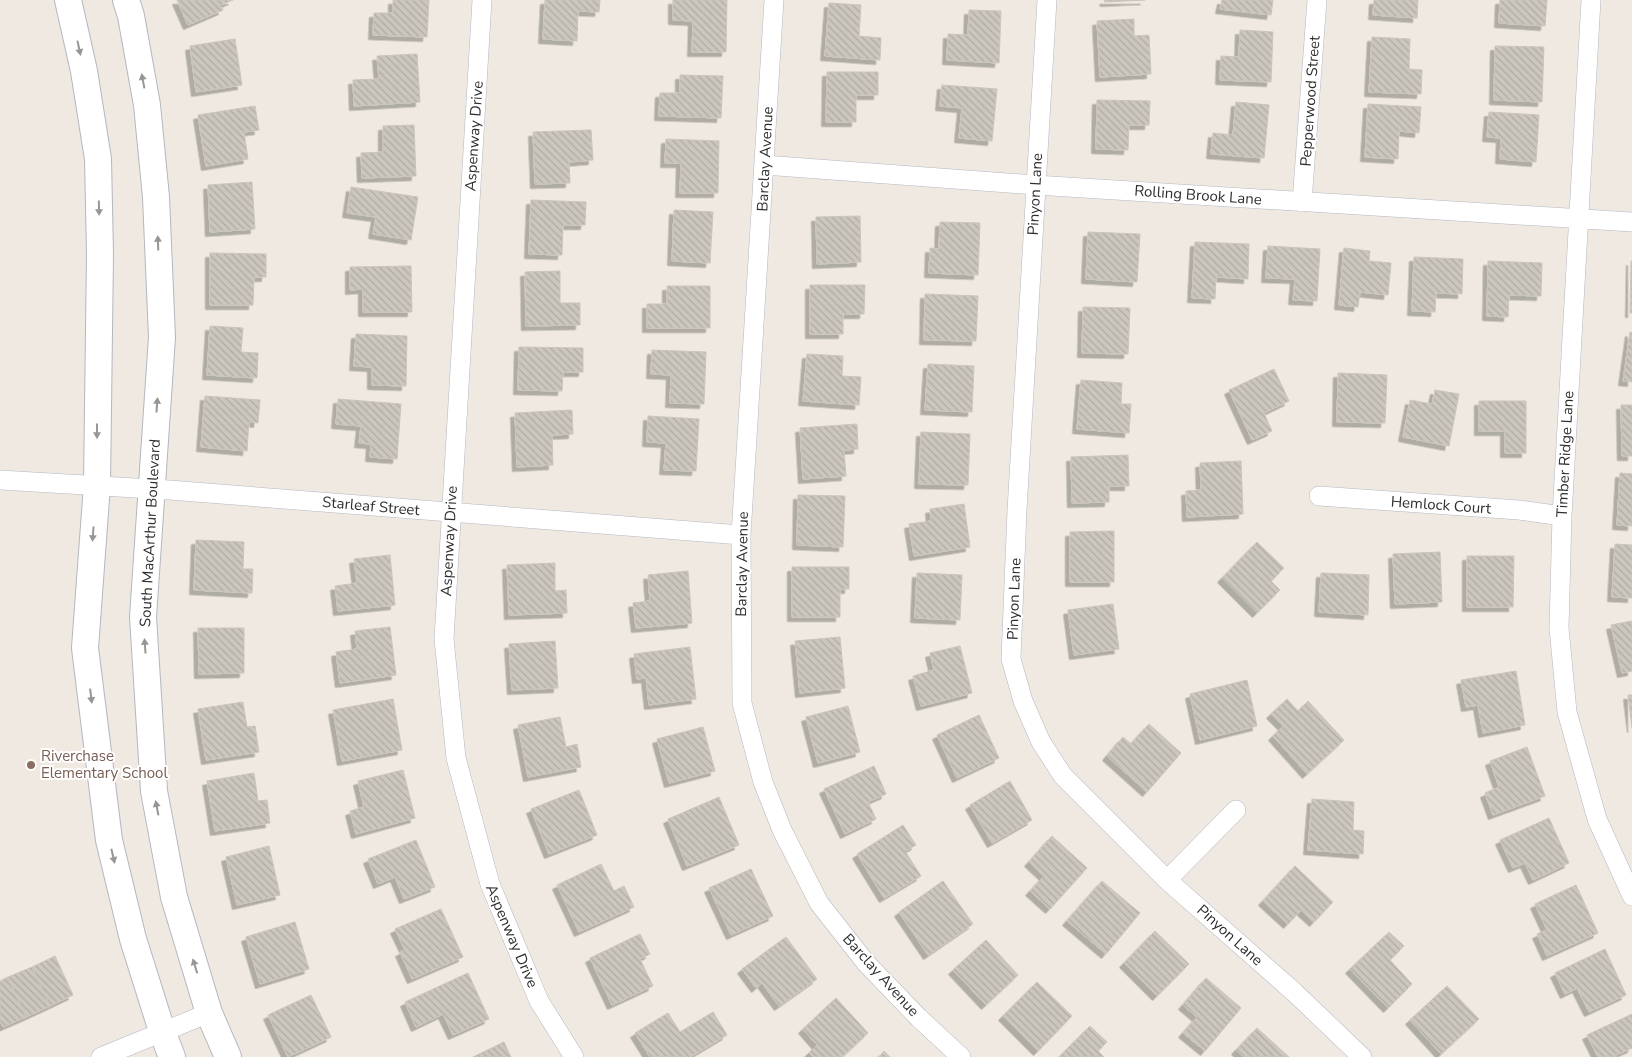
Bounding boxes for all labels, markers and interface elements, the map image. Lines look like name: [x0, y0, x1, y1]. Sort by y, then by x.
street label: Pepperwood Street: [1295, 34, 1325, 167]
one-way arrow: [75, 40, 83, 55]
one-way arrow: [139, 74, 147, 89]
street label: Aspenway Drive: [460, 80, 488, 192]
street label: Barclay Avenue: [752, 106, 778, 212]
street label: Pinyon Lane: [1023, 152, 1047, 236]
street label: Rolling Brook Lane: [1134, 181, 1262, 209]
one-way arrow: [95, 201, 103, 217]
one-way arrow: [154, 235, 162, 251]
street label: Timber Ridge Lane: [1552, 390, 1578, 518]
one-way arrow: [154, 397, 162, 413]
one-way arrow: [93, 423, 101, 439]
street label: South MacArthur Boulevard: [135, 439, 165, 627]
street label: Aspenway Drive: [436, 485, 462, 597]
street label: Starleaf Street: [321, 492, 421, 520]
street label: Hemlock Court: [1390, 492, 1493, 519]
street label: Barclay Avenue: [731, 511, 753, 617]
one-way arrow: [89, 526, 97, 542]
street label: Pinyon Lane: [1003, 557, 1025, 640]
one-way arrow: [140, 638, 148, 654]
one-way arrow: [87, 688, 95, 704]
place label: Riverchase Elementary School: [41, 746, 168, 783]
marker: Riverchase Elementary School: [25, 759, 37, 771]
one-way arrow: [153, 800, 161, 816]
one-way arrow: [109, 849, 117, 864]
street label: Aspenway Drive: [481, 881, 543, 991]
street label: Pinyon Lane: [1193, 900, 1267, 970]
street label: Barclay Avenue: [838, 929, 924, 1021]
one-way arrow: [191, 958, 199, 973]

